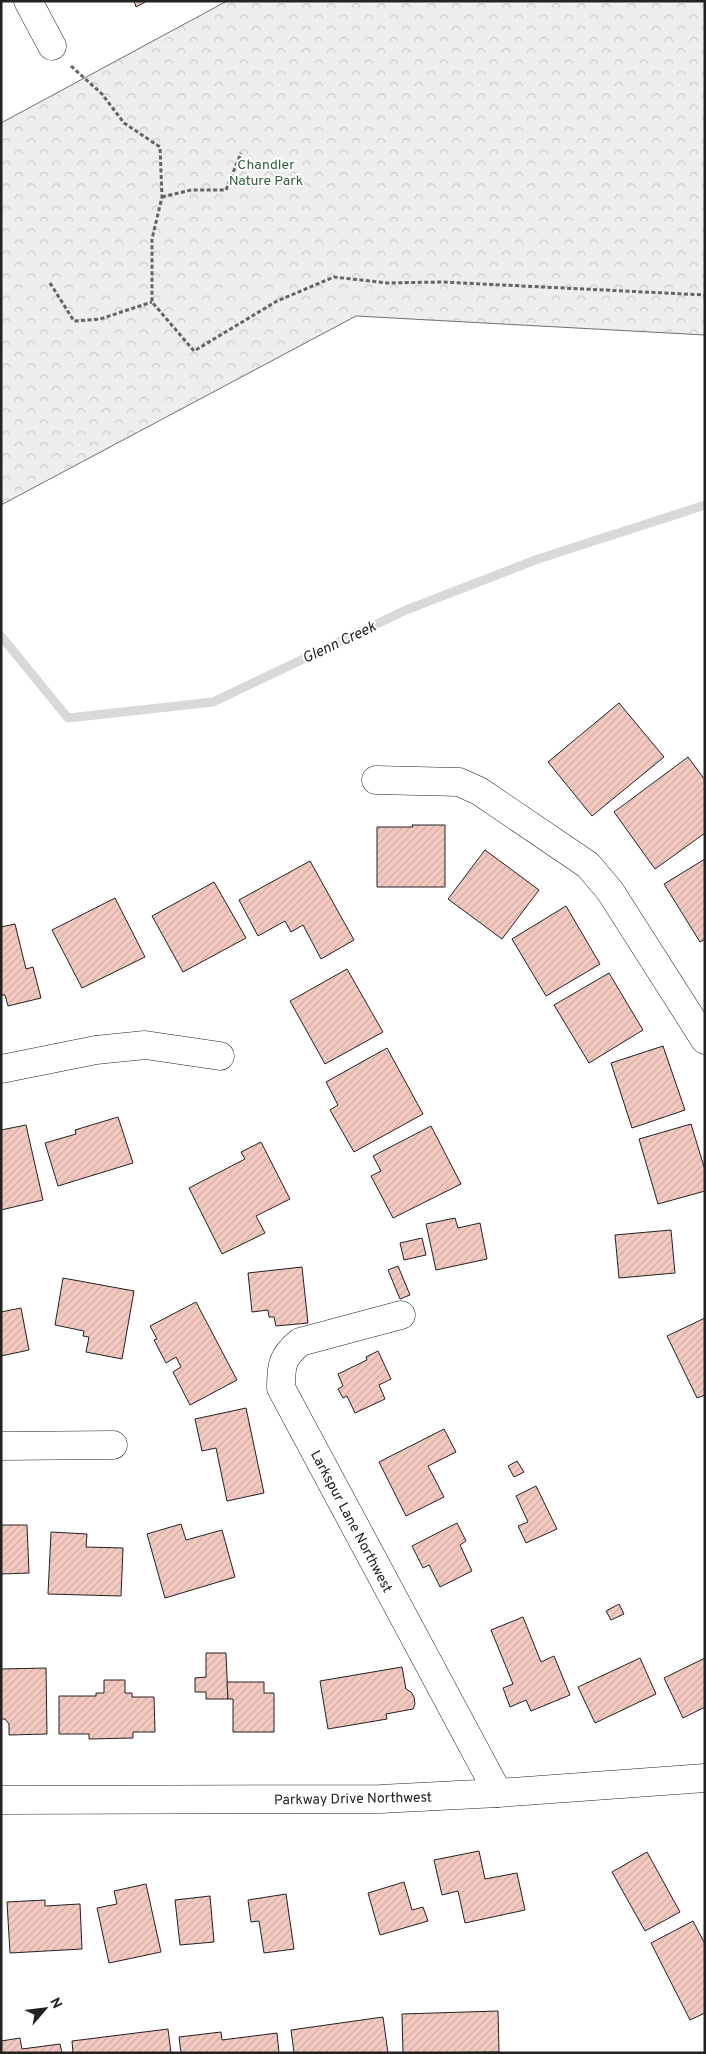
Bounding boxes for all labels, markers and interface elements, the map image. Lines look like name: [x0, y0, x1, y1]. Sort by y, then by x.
park label: Chandler Nature Park: [229, 157, 303, 190]
water label: Glenn Creek: [300, 618, 380, 669]
street label: Larkspur Lane Northwest: [306, 1448, 395, 1596]
street label: Parkway Drive Northwest: [274, 1790, 432, 1809]
north arrow: [20, 1984, 70, 2034]
text: N: [45, 1995, 65, 2012]

